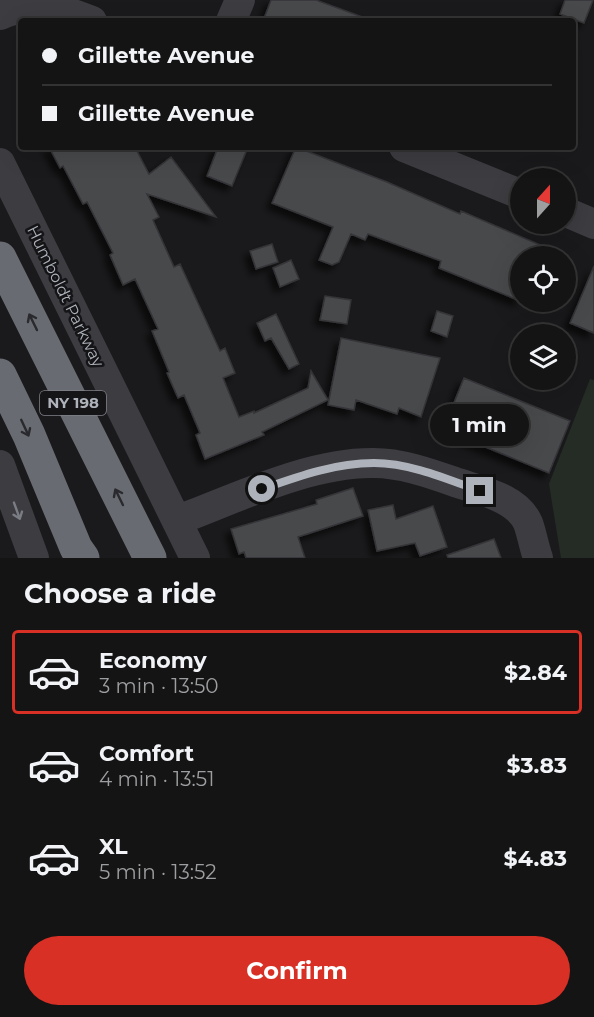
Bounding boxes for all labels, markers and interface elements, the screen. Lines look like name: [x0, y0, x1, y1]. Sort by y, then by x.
text: Gillette Avenue: [78, 42, 254, 69]
text: Gillette Avenue: [78, 100, 254, 127]
north arrow: [510, 168, 576, 234]
map controls: [510, 168, 576, 390]
street label: Humboldt Parkway: [23, 222, 108, 370]
button: locate: [510, 246, 576, 312]
one-way arrow: [27, 313, 38, 331]
button: layers: [510, 324, 576, 390]
road number: NY 198: [40, 391, 106, 415]
callout: 1 min: [430, 404, 530, 446]
text: 1 min: [452, 413, 507, 437]
one-way arrow: [20, 418, 31, 436]
route start: [248, 475, 275, 502]
route end: [466, 477, 493, 504]
one-way arrow: [112, 488, 124, 506]
one-way arrow: [12, 501, 23, 520]
text: Choose a ride: [24, 577, 216, 610]
icon: car: [27, 645, 81, 699]
text: Economy: [99, 647, 207, 674]
text: $2.84: [504, 659, 567, 686]
text: 3 min · 13:50: [99, 674, 218, 698]
icon: car: [27, 738, 81, 792]
text: Comfort: [99, 740, 194, 767]
text: $3.83: [506, 752, 567, 779]
text: 4 min · 13:51: [99, 767, 214, 791]
icon: car: [27, 831, 81, 885]
text: XL: [99, 833, 128, 860]
text: $4.83: [504, 845, 567, 872]
text: 5 min · 13:52: [99, 860, 217, 884]
button: Confirm: [24, 936, 570, 1005]

